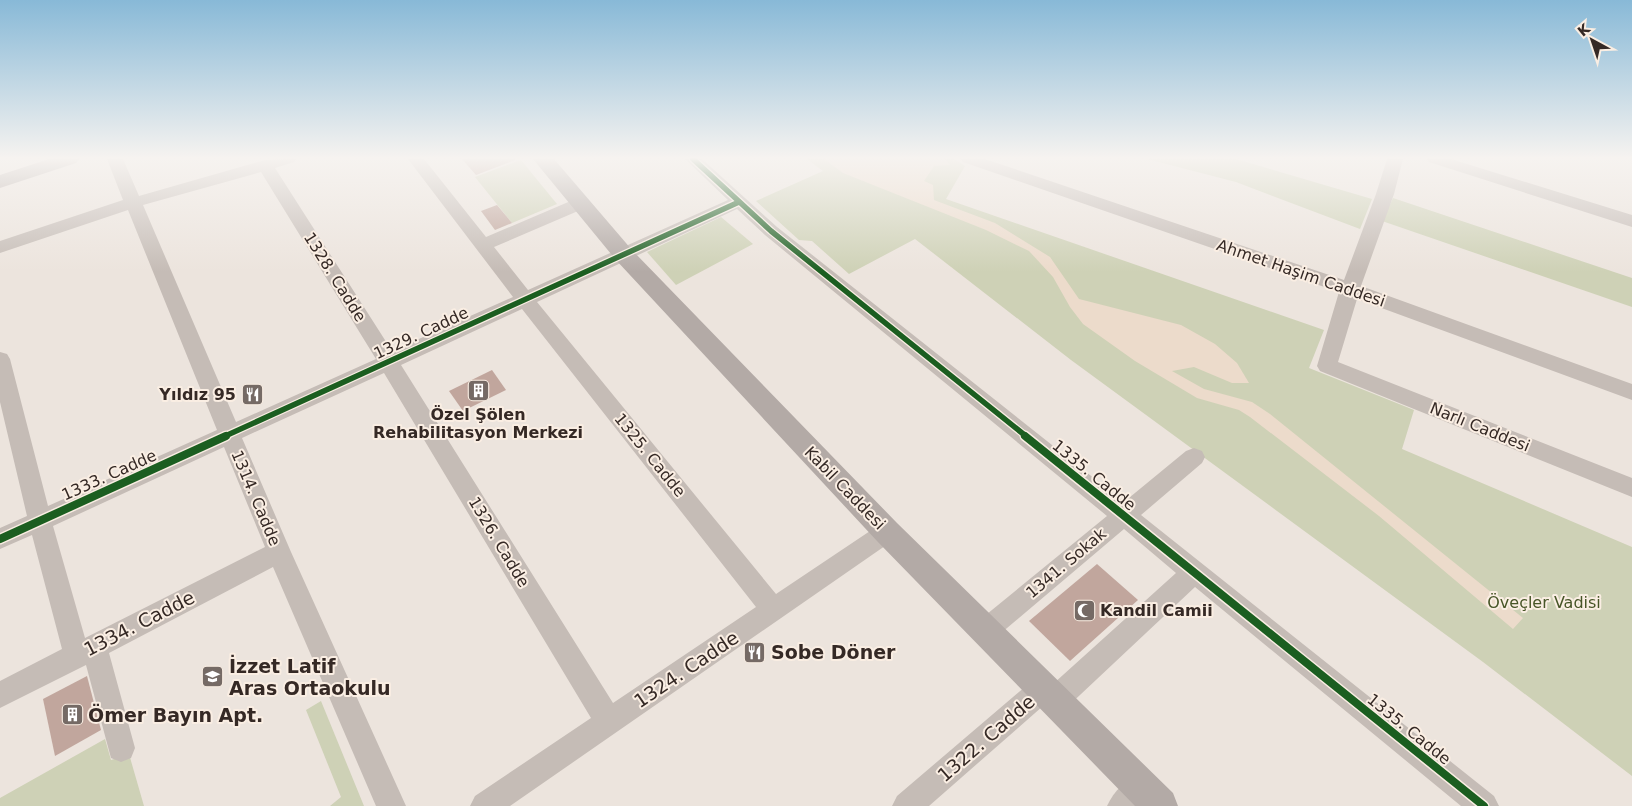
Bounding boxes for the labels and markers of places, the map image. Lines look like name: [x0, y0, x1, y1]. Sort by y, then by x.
building icon: Özel Şölen Rehabilitasyon Merkezi: [466, 378, 490, 402]
restaurant icon: Yıldız 95: [240, 382, 264, 406]
place label: Yıldız 95: [158, 385, 236, 404]
place label: Özel Şölen Rehabilitasyon Merkezi: [373, 405, 583, 442]
mosque icon: Kandil Camii: [1072, 598, 1096, 622]
place label: Kandil Camii: [1100, 601, 1213, 620]
restaurant icon: Sobe Döner: [743, 640, 767, 664]
place label: Sobe Döner: [771, 641, 896, 663]
place label: İzzet Latif Aras Ortaokulu: [229, 654, 391, 699]
school or university icon: İzzet Latif Aras Ortaokulu: [201, 665, 225, 689]
building icon: Ömer Bayın Apt.: [60, 703, 84, 727]
place label: Ömer Bayın Apt.: [88, 703, 263, 726]

